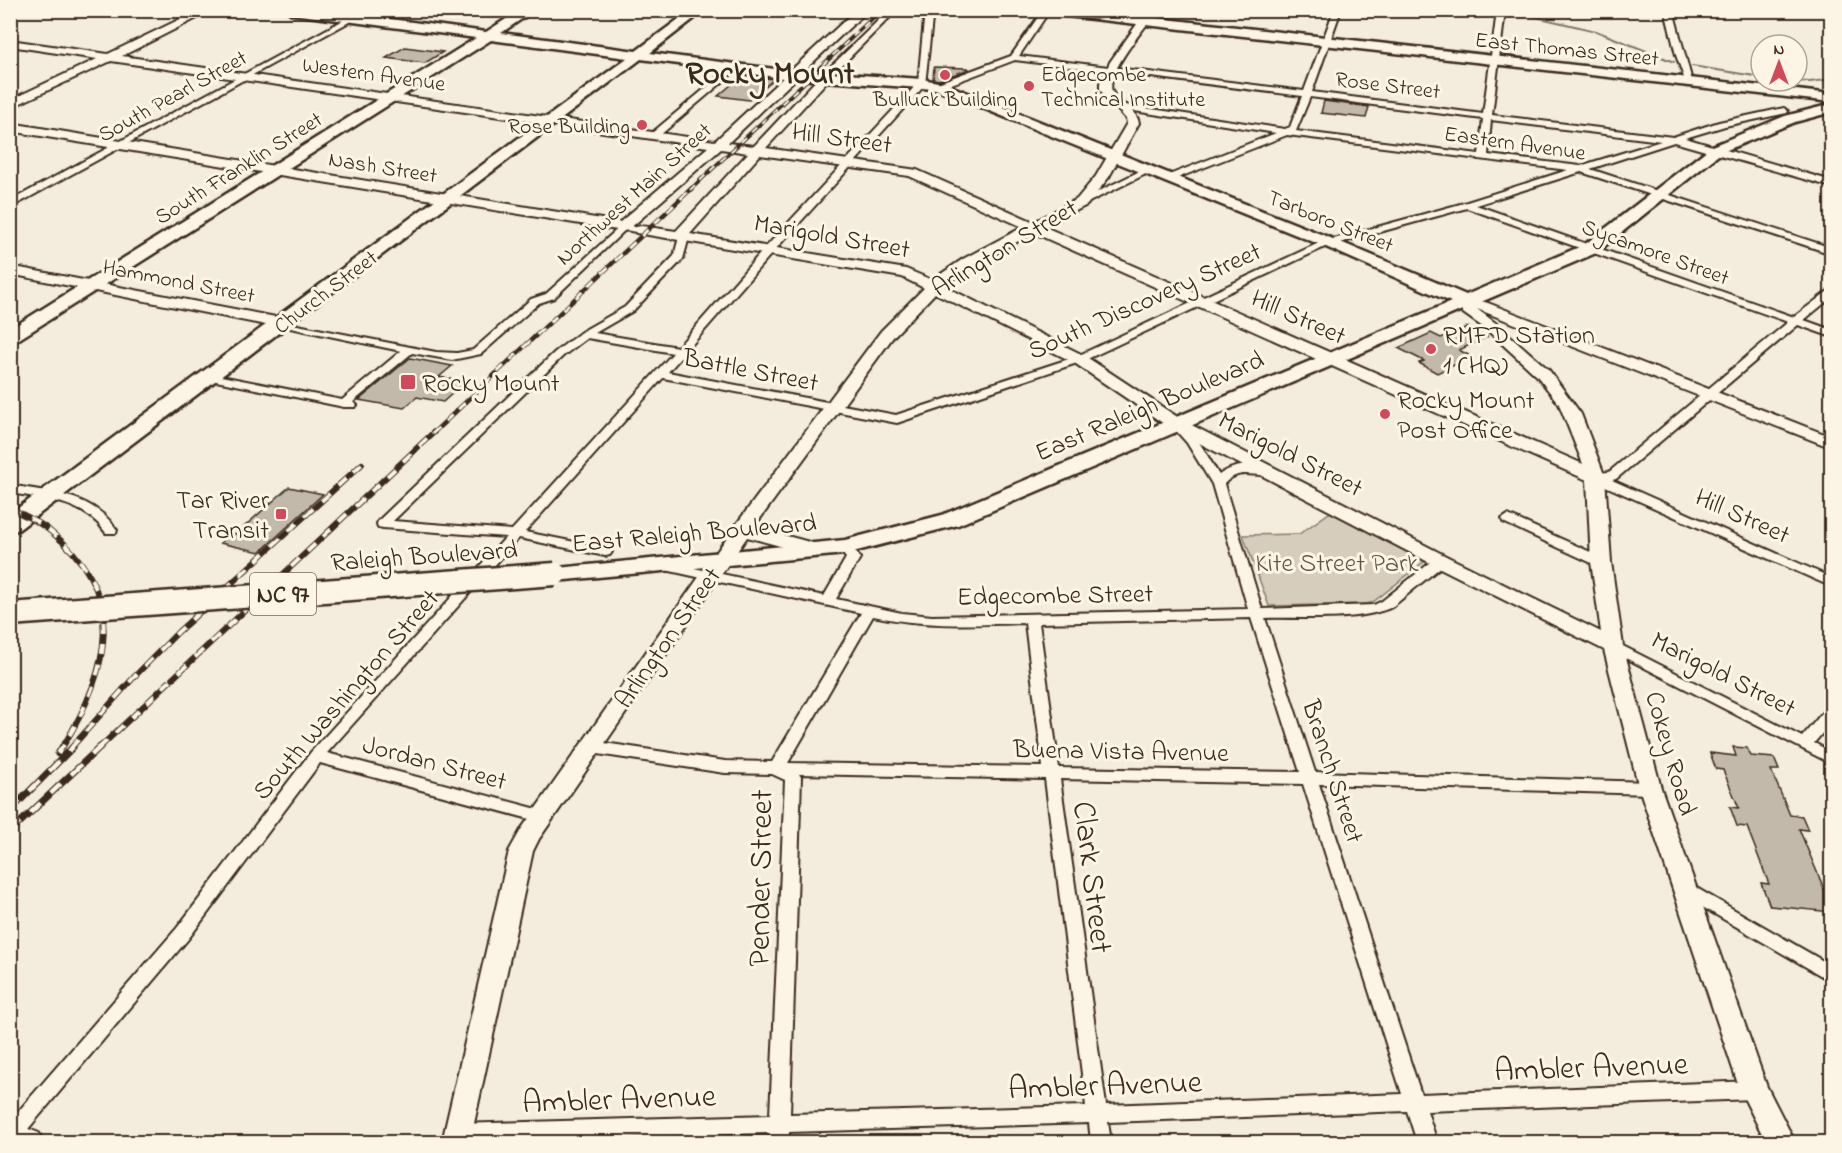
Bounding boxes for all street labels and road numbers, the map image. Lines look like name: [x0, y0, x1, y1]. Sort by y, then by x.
street label: East Thomas Street: [1473, 25, 1661, 77]
street label: South Pearl Street: [93, 43, 254, 152]
street label: Western Avenue: [300, 50, 447, 102]
street label: Rose Street: [1333, 65, 1443, 109]
street label: South Franklin Street: [149, 105, 330, 234]
street label: Hill Street: [789, 114, 894, 166]
street label: Northwest Main Street: [550, 116, 721, 274]
street label: Eastern Avenue: [1442, 119, 1588, 171]
street label: Nash Street: [326, 145, 440, 193]
street label: Tarboro Street: [1262, 183, 1398, 263]
street label: Arlington Street: [925, 191, 1086, 308]
street label: Marigold Street: [750, 206, 913, 270]
street label: Sycamore Street: [1576, 212, 1734, 296]
street label: South Discovery Street: [1023, 234, 1268, 371]
street label: Church Street: [268, 243, 386, 343]
street label: Hammond Street: [100, 253, 258, 313]
street label: Hill Street: [1244, 281, 1352, 357]
street label: Battle Street: [679, 340, 822, 404]
street label: East Raleigh Boulevard: [1030, 342, 1271, 473]
street label: Marigold Street: [1211, 403, 1369, 509]
street label: Hill Street: [1688, 480, 1796, 556]
street label: East Raleigh Boulevard: [570, 505, 819, 565]
street label: Raleigh Boulevard: [330, 532, 519, 583]
street label: Arlington Street: [607, 560, 732, 717]
road number: NC 97: [250, 573, 316, 615]
street label: Edgecombe Street: [957, 576, 1154, 618]
street label: South Washington Street: [245, 582, 450, 810]
street label: Marigold Street: [1644, 623, 1802, 729]
street label: Cokey Road: [1633, 687, 1705, 821]
street label: Branch Street: [1290, 695, 1372, 849]
street label: Jordan Street: [358, 727, 511, 802]
street label: Buena Vista Avenue: [1012, 732, 1229, 774]
street label: Pender Street: [737, 789, 788, 967]
street label: Clark Street: [1058, 799, 1123, 956]
street label: Ambler Avenue: [1493, 1043, 1689, 1096]
street label: Ambler Avenue: [1007, 1061, 1203, 1114]
street label: Ambler Avenue: [521, 1075, 717, 1128]

